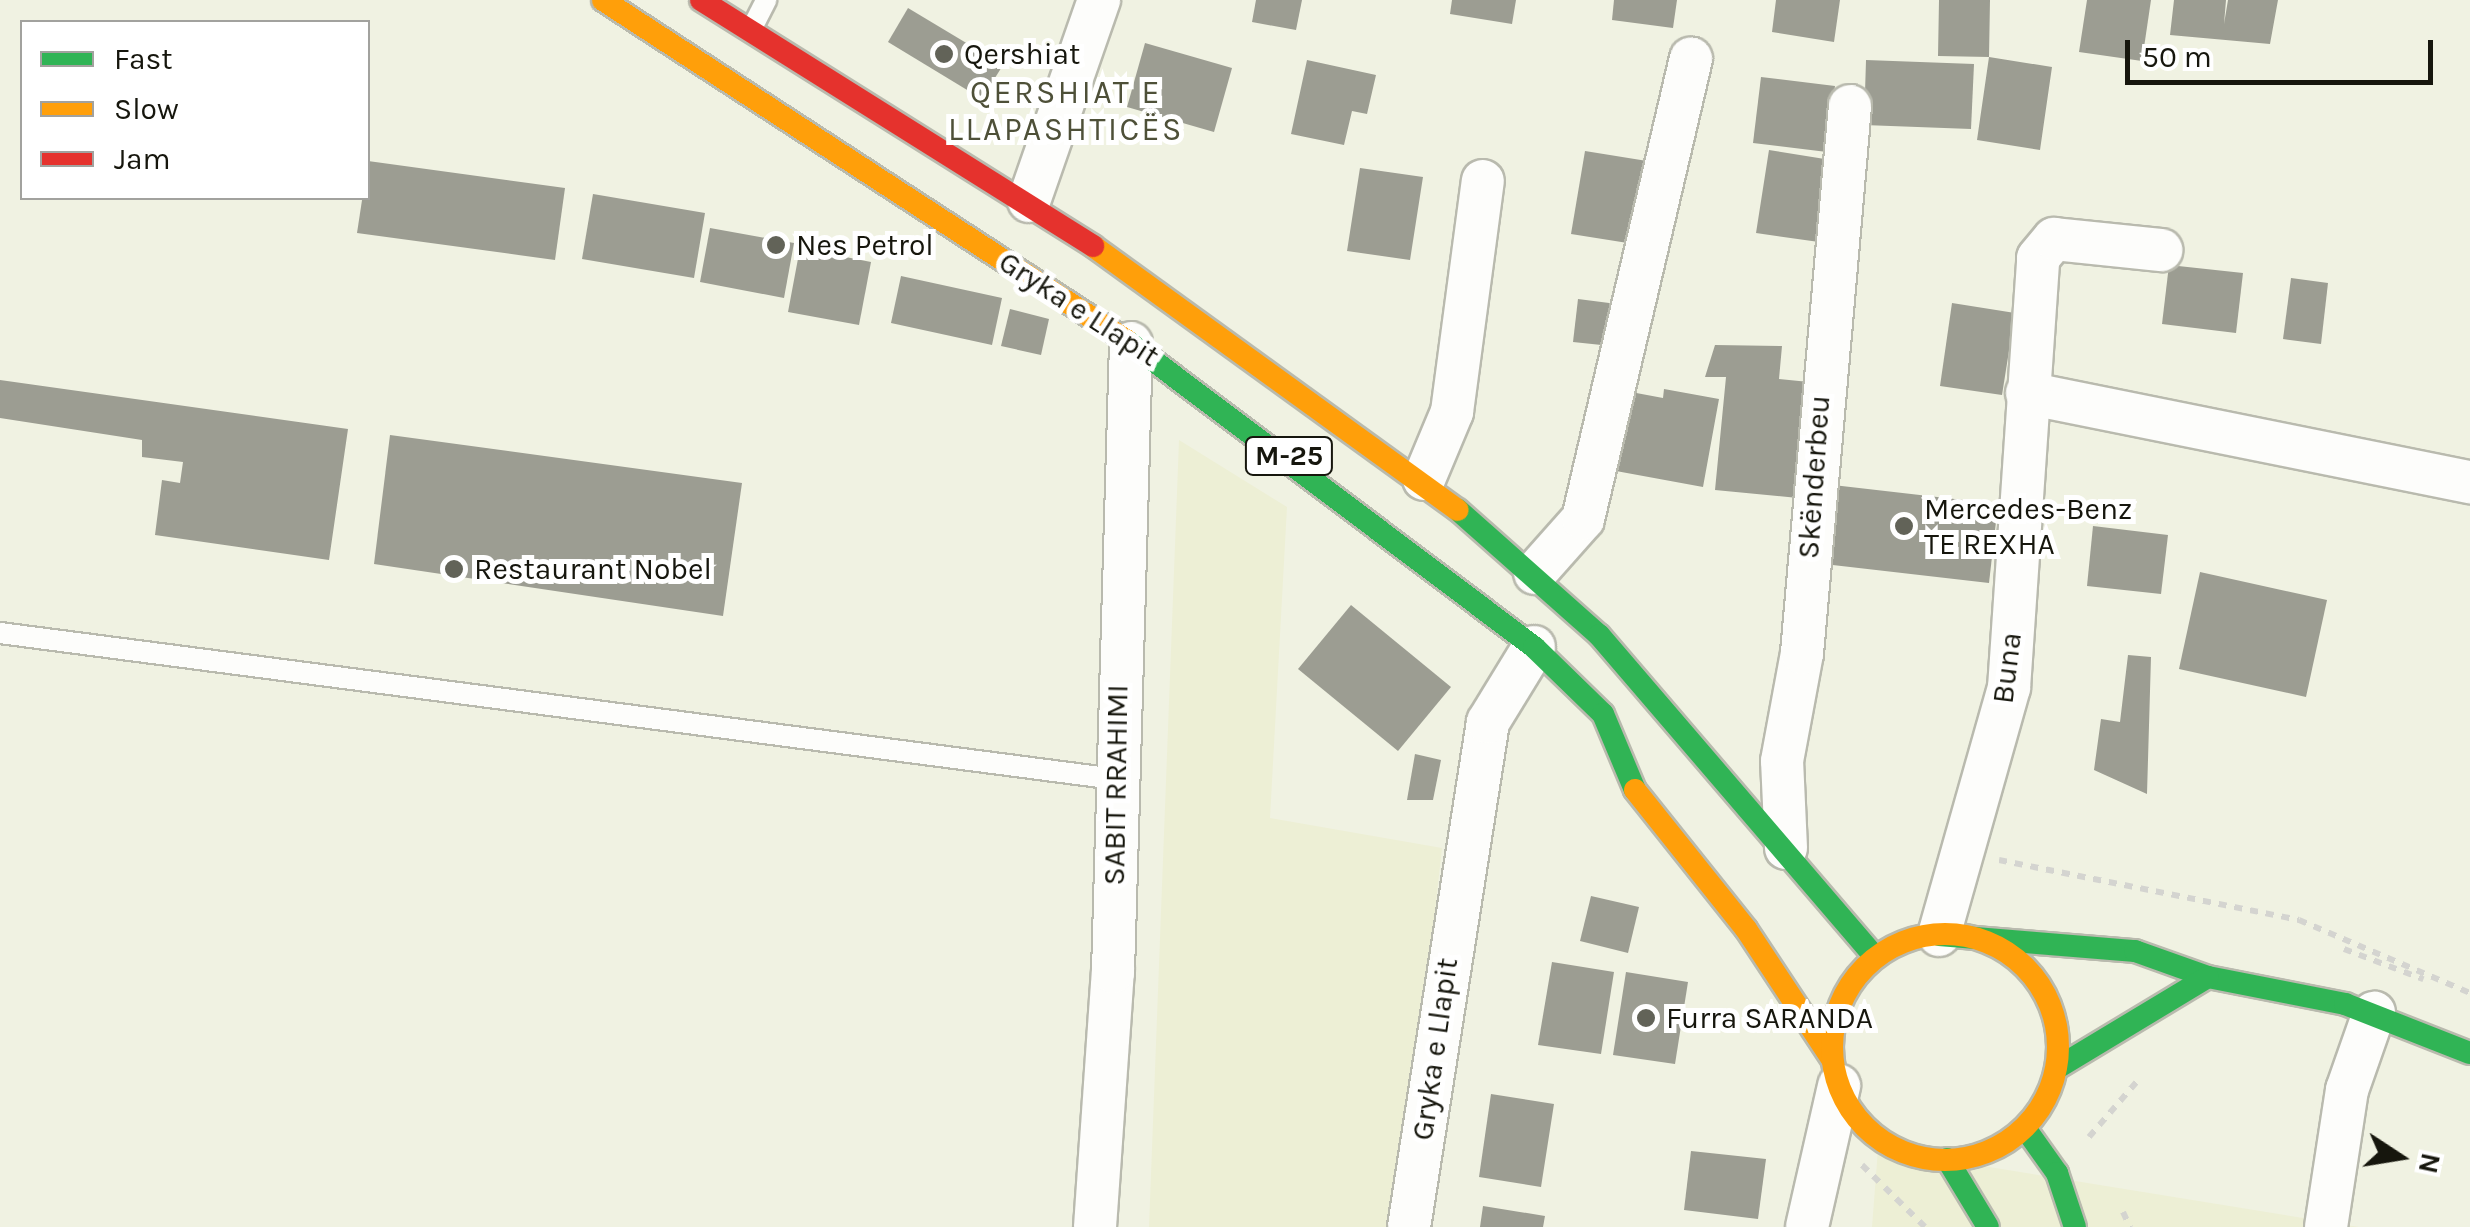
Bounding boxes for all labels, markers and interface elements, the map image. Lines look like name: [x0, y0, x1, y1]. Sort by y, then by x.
legend: [20, 20, 370, 200]
scale bar: [2130, 20, 2438, 82]
place label: Qershiat: [964, 36, 1080, 72]
text: 50 m: [2142, 39, 2212, 75]
text: Fast: [114, 41, 173, 77]
marker: Qershiat: [933, 43, 955, 65]
district label: QERSHIAT E LLAPASHTICËS: [948, 75, 1184, 150]
text: Slow: [114, 91, 179, 127]
text: Jam: [114, 141, 171, 177]
place label: Nes Petrol: [796, 227, 934, 263]
marker: Nes Petrol: [765, 234, 787, 256]
street label: Gryka e Llapit: [992, 244, 1166, 374]
street label: Skënderbeu: [1790, 394, 1838, 560]
road number: M-25: [1244, 433, 1334, 479]
place label: Mercedes-Benz TE REXHA: [1924, 491, 2132, 562]
marker: Mercedes-Benz TE REXHA: [1893, 515, 1915, 537]
place label: Restaurant Nobel: [474, 551, 712, 587]
marker: Restaurant Nobel: [443, 558, 465, 580]
street label: Buna: [1985, 630, 2029, 706]
street label: SABIT RRAHIMI: [1096, 684, 1136, 886]
street label: Gryka e Llapit: [1404, 955, 1466, 1143]
place label: Furra SARANDA: [1666, 1000, 1873, 1036]
marker: Furra SARANDA: [1635, 1007, 1657, 1029]
north arrow: [2350, 1107, 2450, 1207]
text: N: [2412, 1150, 2448, 1177]

